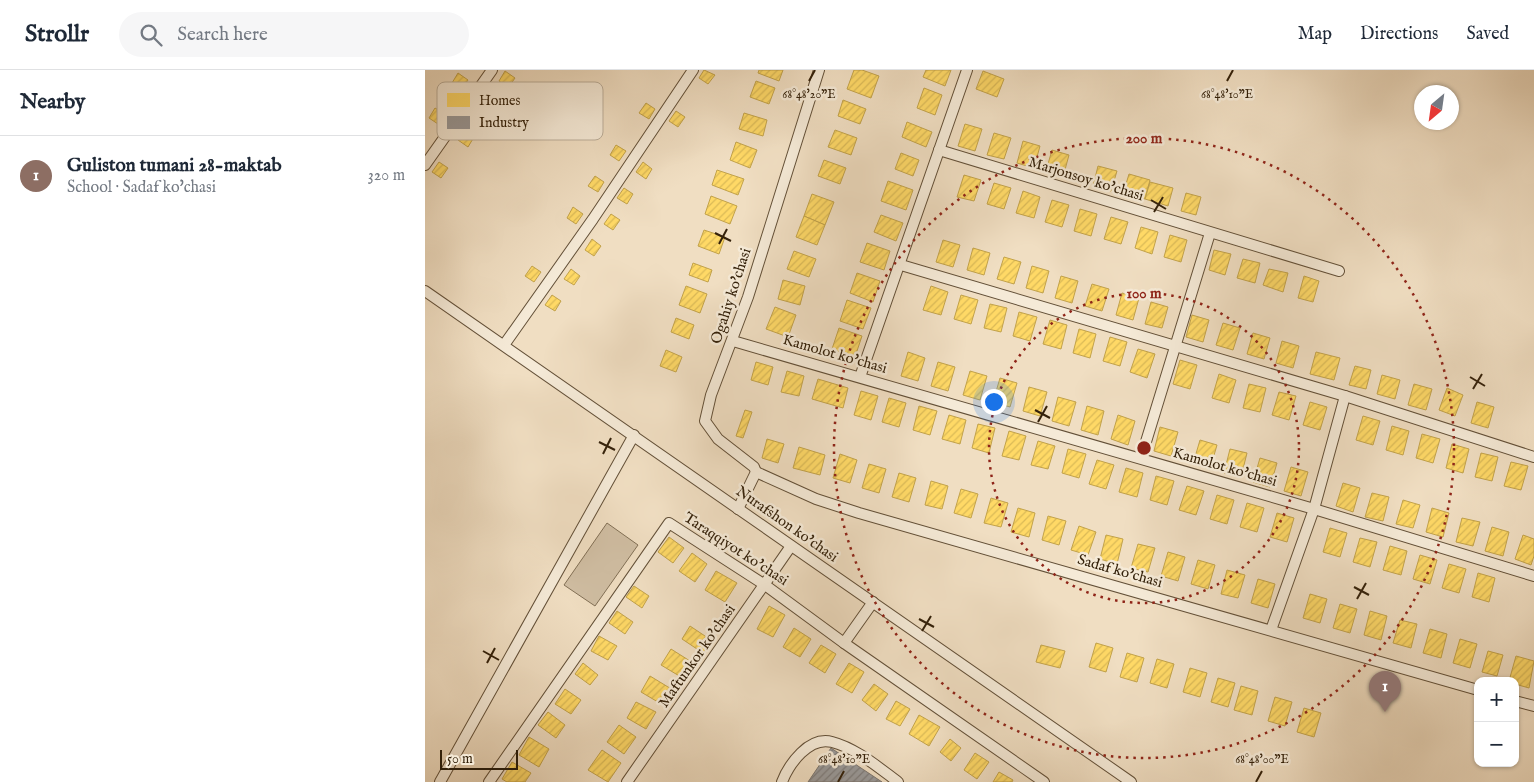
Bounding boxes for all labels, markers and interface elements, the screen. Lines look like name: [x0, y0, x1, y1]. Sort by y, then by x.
search box: [119, 12, 469, 57]
text: Strollr: [25, 19, 89, 50]
icon: search: [137, 21, 165, 49]
text: Search here: [177, 23, 268, 47]
text: Map: [1298, 23, 1332, 46]
text: Directions: [1360, 23, 1438, 46]
text: Saved: [1466, 23, 1509, 46]
legend: [437, 82, 603, 140]
north arrow: [1414, 85, 1459, 130]
text: 68°48'20"E: [782, 87, 836, 102]
text: 68°48'10"E: [1201, 87, 1253, 102]
text: Nearby: [20, 89, 85, 116]
text: Homes: [479, 92, 521, 110]
text: Industry: [479, 114, 529, 132]
text: 200 m: [1126, 129, 1163, 148]
street label: Marjonsoy ko'chasi: [1026, 152, 1146, 206]
text: Guliston tumani 28-maktab: [67, 154, 282, 178]
text: 1: [33, 166, 39, 186]
text: 320 m: [368, 166, 405, 186]
text: School · Sadaf ko'chasi: [67, 178, 216, 198]
street label: Ogahiy ko'chasi: [707, 246, 755, 346]
text: 100 m: [1126, 284, 1162, 303]
street label: Kamolot ko'chasi: [781, 330, 889, 378]
your location: [981, 389, 1007, 415]
centre of rings: [1135, 439, 1153, 457]
street label: Kamolot ko'chasi: [1171, 443, 1279, 491]
street label: Nurafshon ko'chasi: [732, 482, 842, 566]
street label: Taraqqiyot ko'chasi: [680, 508, 792, 590]
street label: Sadaf ko'chasi: [1075, 550, 1165, 592]
street label: Maftunkor ko'chasi: [654, 601, 740, 711]
pin: 1: [1369, 671, 1401, 712]
map controls: [1474, 677, 1519, 767]
button: +: [1474, 677, 1519, 722]
button: −: [1474, 722, 1519, 767]
scale bar: [440, 747, 517, 770]
text: 50 m: [447, 750, 473, 768]
text: 68°48'10"E: [818, 752, 870, 767]
text: 68°48'00"E: [1235, 752, 1289, 767]

